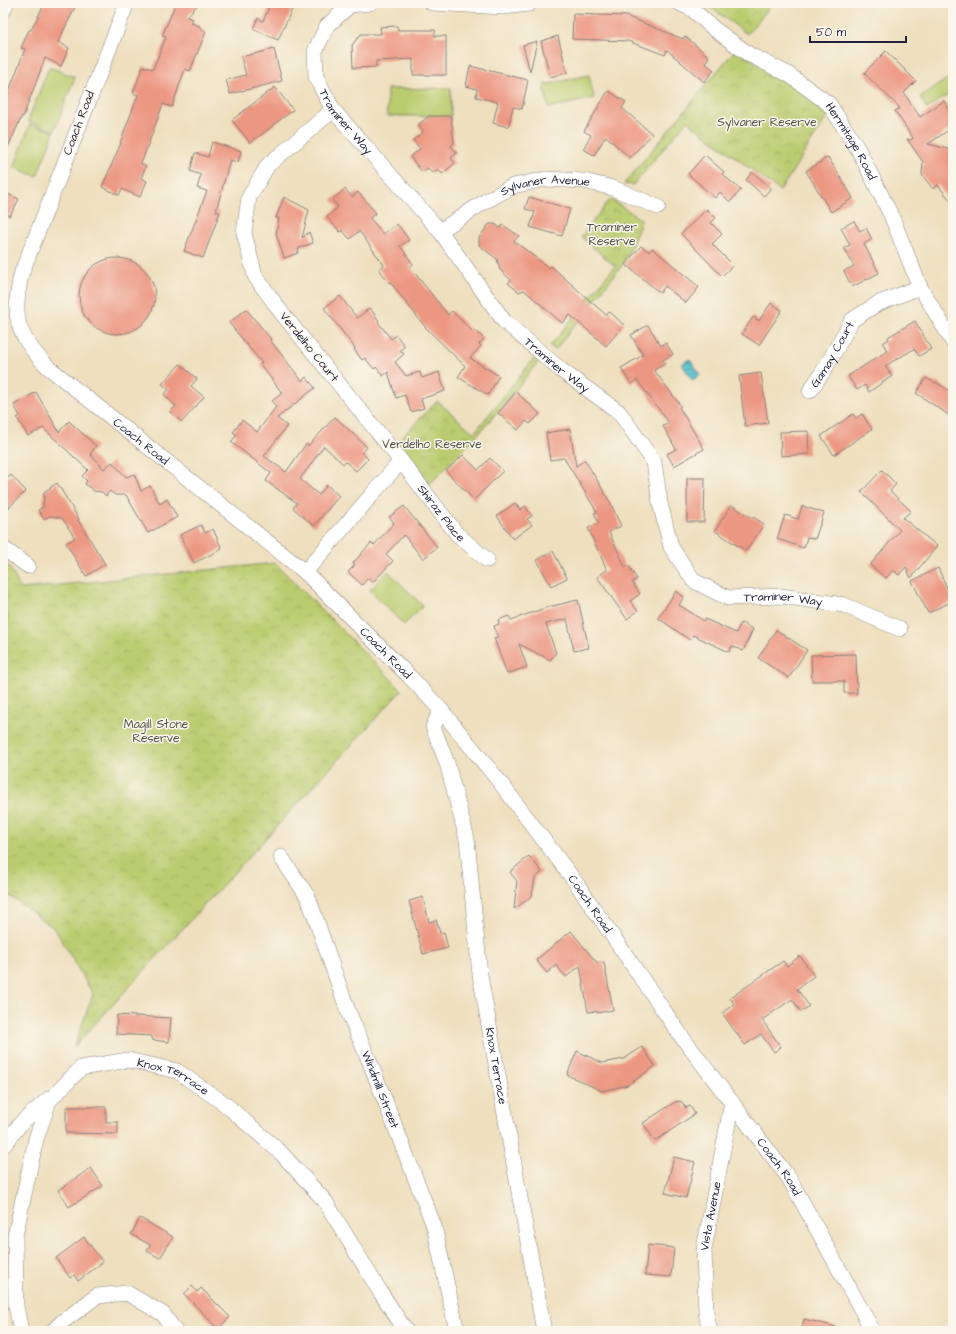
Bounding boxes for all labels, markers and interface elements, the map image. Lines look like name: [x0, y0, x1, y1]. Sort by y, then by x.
scale bar: [810, 18, 906, 44]
text: 50 m: [816, 24, 847, 41]
street label: Traminer Way: [315, 86, 377, 159]
street label: Coach Road: [59, 89, 99, 157]
street label: Hermitage Road: [822, 99, 881, 183]
park label: Sylvaner Reserve: [717, 114, 817, 132]
street label: Sylvaner Avenue: [497, 171, 592, 200]
park label: Traminer Reserve: [587, 219, 638, 250]
street label: Verdelho Court: [275, 308, 343, 386]
street label: Gamay Court: [806, 318, 858, 391]
street label: Traminer Way: [521, 334, 593, 398]
street label: Coach Road: [110, 414, 173, 469]
park label: Verdelho Reserve: [382, 436, 482, 453]
street label: Shiraz Place: [414, 481, 469, 546]
street label: Traminer Way: [743, 588, 824, 611]
street label: Coach Road: [356, 623, 416, 683]
park label: Magill Stone Reserve: [124, 716, 189, 747]
street label: Coach Road: [564, 871, 616, 936]
street label: Knox Terrace: [481, 1026, 512, 1106]
street label: Windmill Street: [357, 1048, 403, 1131]
street label: Knox Terrace: [135, 1054, 213, 1099]
street label: Coach Road: [753, 1134, 805, 1199]
street label: Vista Avenue: [695, 1180, 725, 1252]

